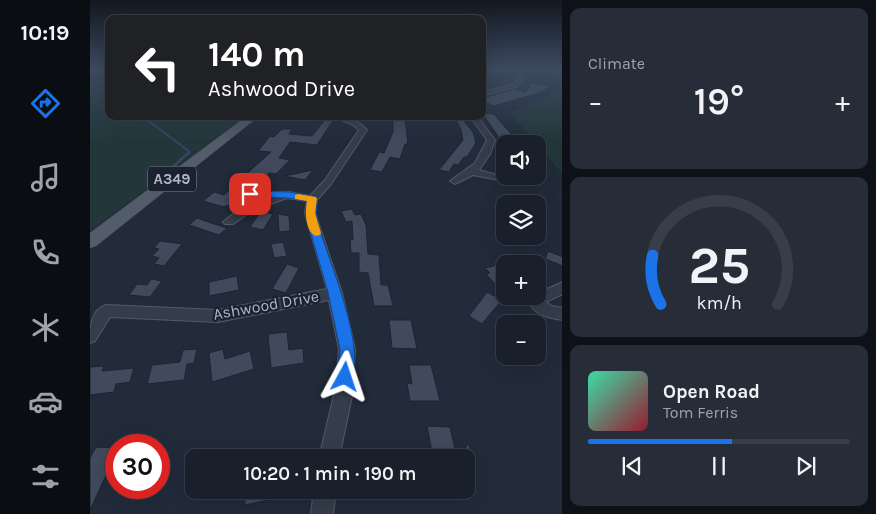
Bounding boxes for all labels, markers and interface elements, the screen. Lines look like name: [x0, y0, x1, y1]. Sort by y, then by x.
text: 10:19: [21, 20, 69, 46]
text: 140 m: [208, 34, 306, 75]
icon: left: [125, 35, 190, 100]
text: Climate: [588, 54, 645, 73]
text: Ashwood Drive: [208, 76, 355, 102]
text: 19°: [694, 79, 744, 124]
text: −: [588, 85, 603, 118]
text: +: [835, 85, 850, 118]
icon: directions: [28, 86, 63, 121]
map controls: [496, 135, 546, 365]
button: sound: [496, 135, 546, 185]
icon: music: [28, 160, 63, 195]
road number: A349: [148, 166, 196, 192]
pin: [229, 173, 271, 215]
icon: arrive: [236, 180, 264, 208]
button: layers: [496, 195, 546, 245]
icon: phone: [28, 235, 63, 270]
text: 25: [688, 235, 750, 296]
button: +: [496, 255, 546, 305]
street label: Ashwood Drive: [212, 286, 320, 324]
text: km/h: [696, 293, 742, 314]
icon: climate: [28, 310, 63, 345]
button: −: [496, 315, 546, 365]
position arrow: [318, 350, 370, 402]
text: Open Road: [663, 381, 760, 403]
icon: car: [28, 384, 63, 419]
text: Tom Ferris: [663, 403, 738, 422]
speed limit sign: 30: [105, 434, 170, 499]
icon: previous: [618, 452, 646, 480]
icon: pause: [705, 452, 733, 480]
icon: next: [792, 452, 820, 480]
icon: filters: [28, 459, 63, 494]
text: 10:20 · 1 min · 190 m: [244, 463, 416, 485]

